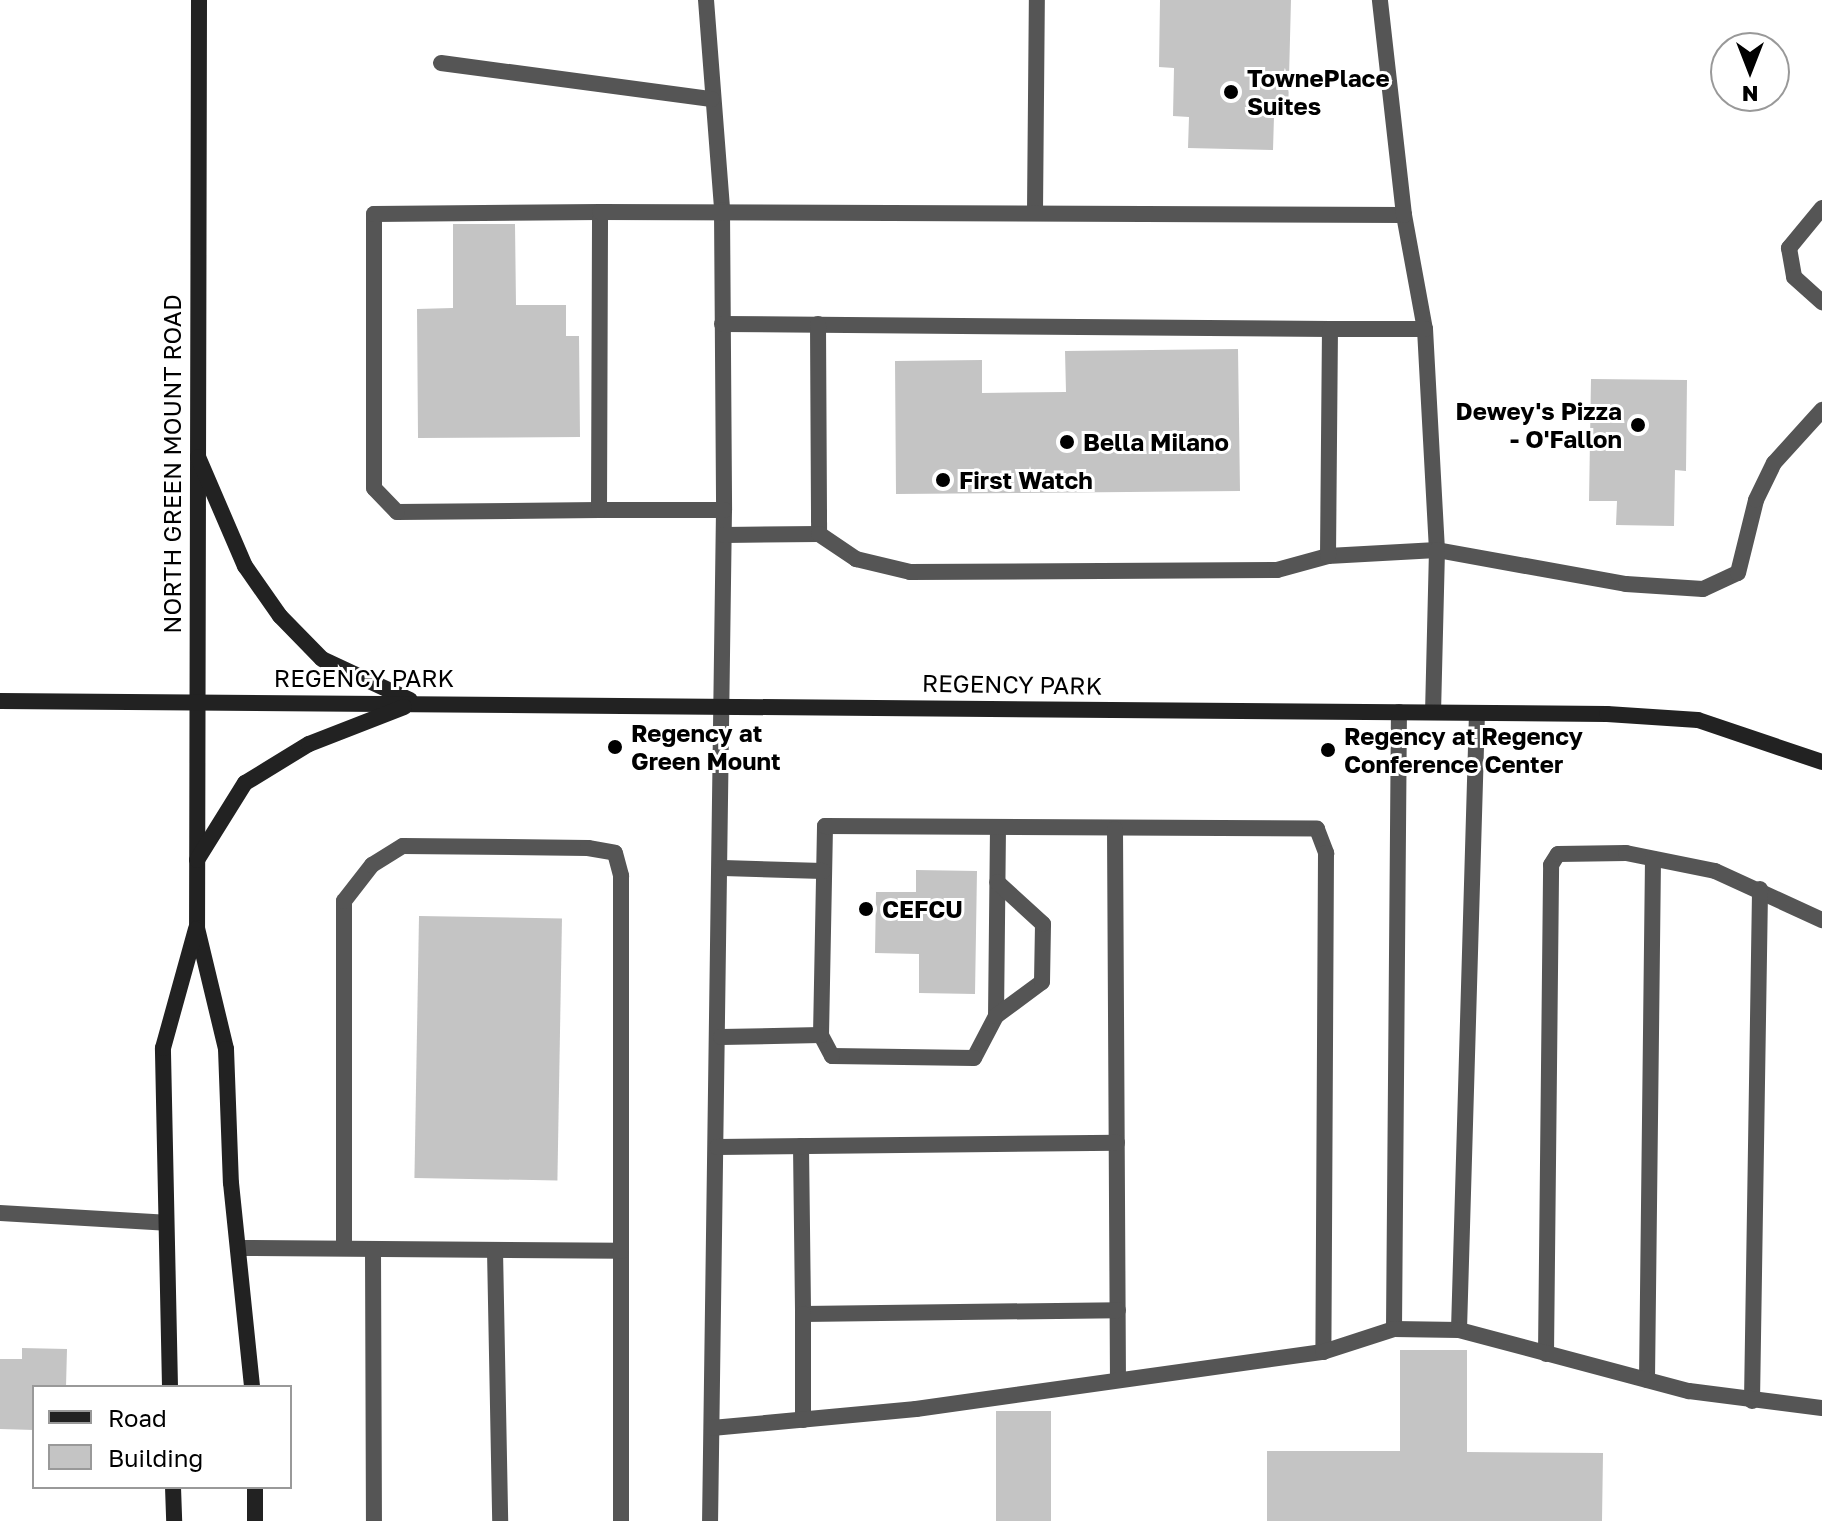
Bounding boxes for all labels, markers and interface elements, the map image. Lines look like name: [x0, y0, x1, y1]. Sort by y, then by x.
north arrow: [1710, 32, 1790, 112]
place label: TownePlace Suites: [1247, 64, 1390, 120]
text: N: [1742, 81, 1758, 108]
marker: TownePlace Suites: [1222, 83, 1240, 101]
street label: NORTH GREEN MOUNT ROAD: [158, 294, 186, 634]
place label: Dewey's Pizza - O'Fallon: [1456, 397, 1622, 453]
marker: Dewey's Pizza - O'Fallon: [1629, 416, 1647, 434]
place label: Bella Milano: [1083, 428, 1229, 456]
marker: Bella Milano: [1058, 433, 1076, 451]
place label: First Watch: [959, 466, 1093, 494]
marker: First Watch: [934, 471, 952, 489]
street label: REGENCY PARK: [274, 664, 454, 692]
street label: REGENCY PARK: [922, 668, 1102, 700]
place label: Regency at Green Mount: [631, 719, 781, 775]
place label: Regency at Regency Conference Center: [1344, 722, 1583, 778]
marker: Regency at Green Mount: [606, 738, 624, 756]
marker: Regency at Regency Conference Center: [1319, 741, 1337, 759]
place label: CEFCU: [882, 895, 963, 923]
marker: CEFCU: [857, 900, 875, 918]
legend: [32, 1385, 292, 1489]
text: Road: [108, 1403, 167, 1432]
text: Building: [108, 1443, 203, 1472]

